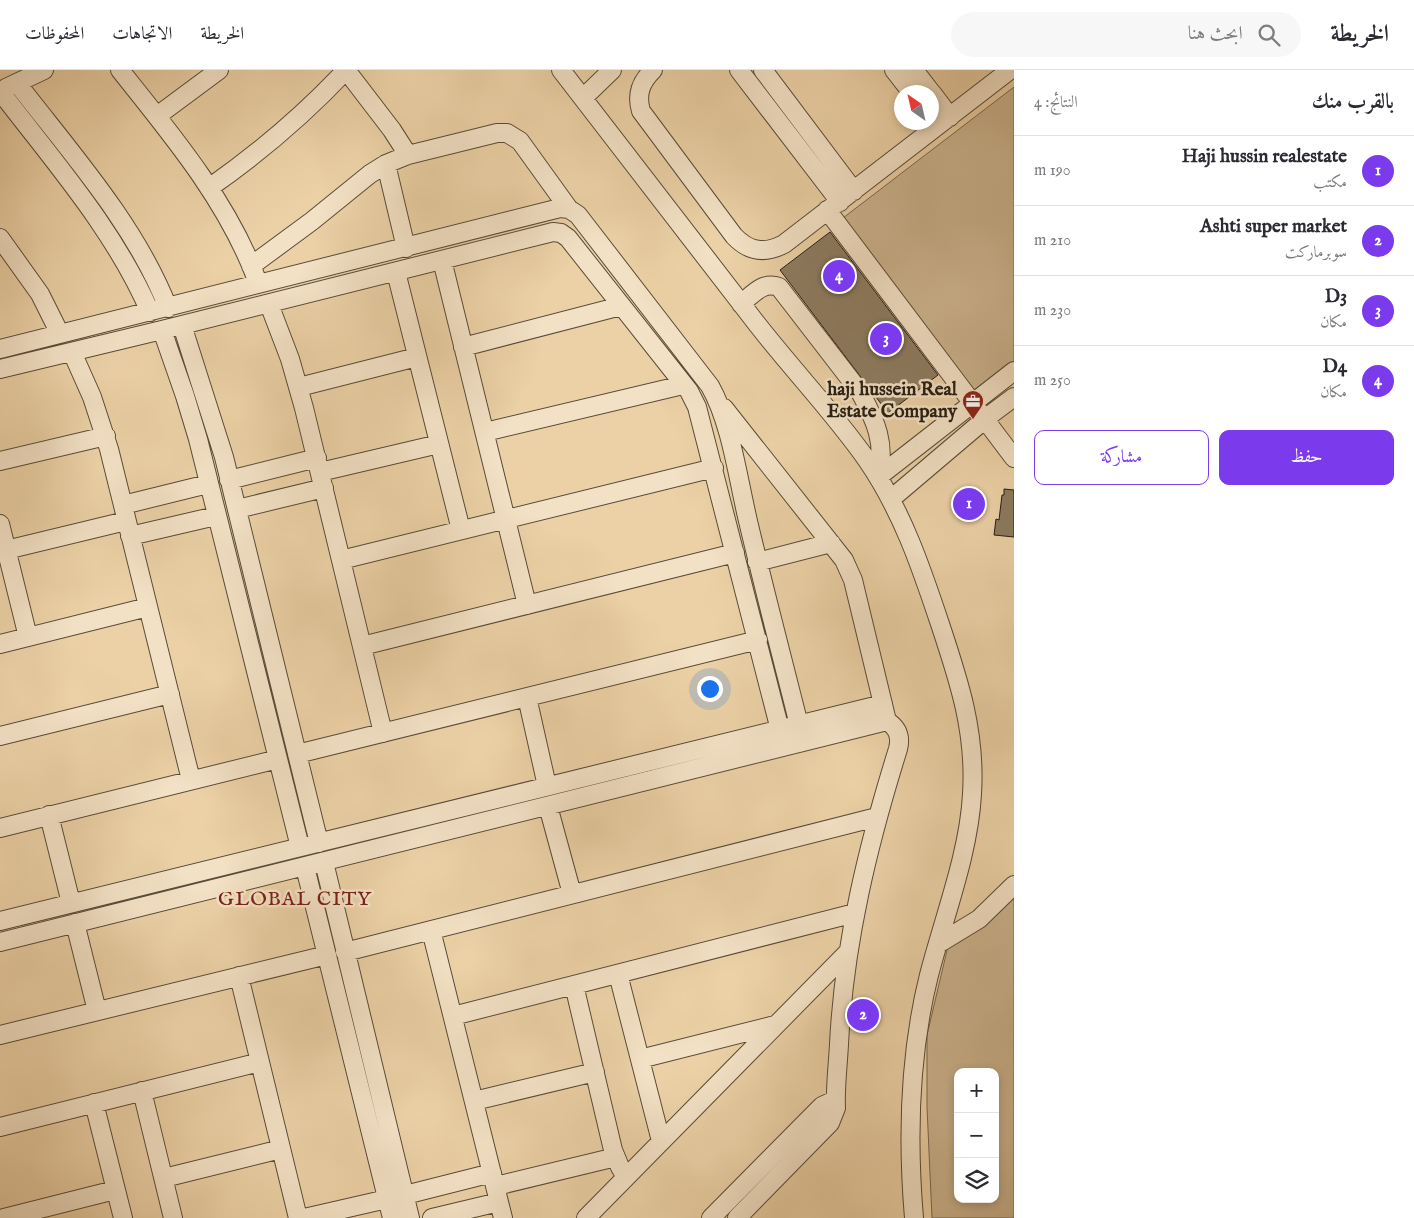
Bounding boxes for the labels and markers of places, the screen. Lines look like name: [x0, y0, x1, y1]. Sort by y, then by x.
pin: 4: [823, 257, 855, 295]
pin: 3: [870, 320, 902, 358]
place label: haji hussein Real Estate Company: [826, 378, 958, 424]
office icon: haji hussein Real Estate Company: [961, 389, 985, 420]
pin: 1: [953, 485, 985, 523]
pin: 2: [847, 996, 879, 1034]

